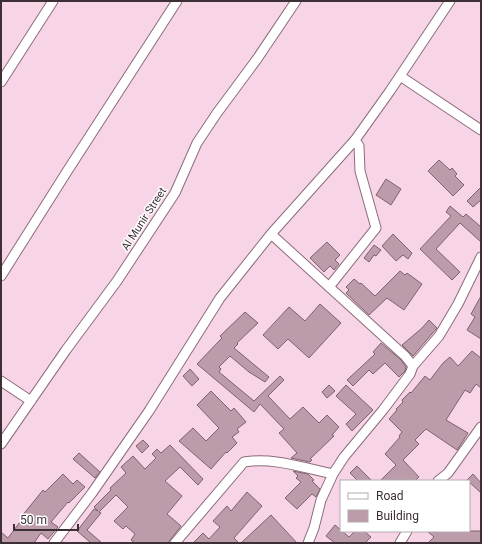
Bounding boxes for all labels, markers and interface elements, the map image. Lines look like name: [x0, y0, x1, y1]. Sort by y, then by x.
street label: Al Munir Street: [119, 185, 169, 253]
legend: [340, 480, 470, 532]
text: Road: [376, 489, 404, 503]
scale bar: [14, 506, 78, 532]
text: Building: [376, 509, 419, 523]
text: 50 m: [20, 513, 47, 527]

